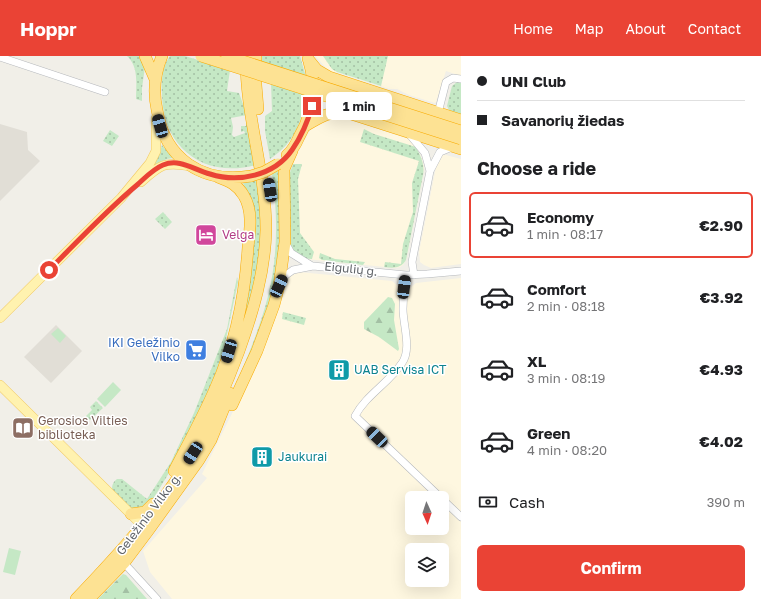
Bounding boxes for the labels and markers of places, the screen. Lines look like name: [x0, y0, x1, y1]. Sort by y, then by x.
hotel icon: Velga: [193, 222, 219, 248]
place label: Velga: [222, 227, 254, 242]
place label: IKI Geležinio Vilko: [108, 335, 180, 364]
supermarket icon: IKI Geležinio Vilko: [183, 337, 209, 363]
building icon: UAB Servisa ICT: [326, 357, 352, 383]
place label: UAB Servisa ICT: [354, 362, 447, 377]
place label: Gerosios Vilties biblioteka: [38, 413, 128, 442]
library icon: Gerosios Vilties biblioteka: [10, 415, 36, 441]
building icon: Jaukurai: [249, 444, 275, 470]
place label: Jaukurai: [278, 449, 327, 464]

